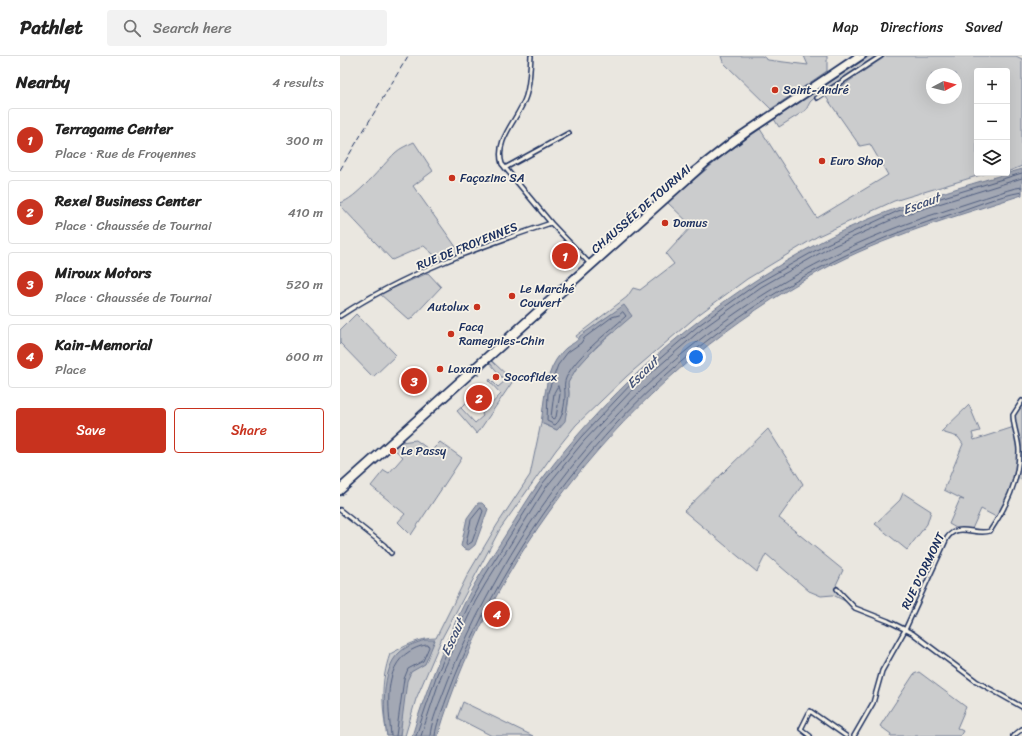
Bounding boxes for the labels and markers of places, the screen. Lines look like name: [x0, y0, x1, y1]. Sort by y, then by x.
place label: Saint-André: [783, 79, 849, 101]
marker: Saint-André: [770, 85, 780, 95]
place label: Euro Shop: [830, 150, 884, 172]
marker: Euro Shop: [817, 156, 827, 166]
place label: Façozinc SA: [460, 167, 525, 189]
marker: Façozinc SA: [447, 173, 457, 183]
place label: Domus: [673, 212, 708, 234]
marker: Domus: [660, 218, 670, 228]
pin: 1: [552, 241, 578, 271]
place label: Le Marché Couvert: [520, 278, 574, 314]
marker: Le Marché Couvert: [507, 291, 517, 301]
place label: Autolux: [426, 296, 470, 318]
marker: Autolux: [472, 302, 482, 312]
place label: Facq Ramegnies-Chin: [459, 316, 545, 352]
marker: Facq Ramegnies-Chin: [446, 329, 456, 339]
place label: Loxam: [448, 358, 481, 380]
marker: Loxam: [435, 364, 445, 374]
pin: 3: [401, 366, 427, 396]
place label: Socofidex: [504, 366, 558, 388]
marker: Socofidex: [491, 372, 501, 382]
pin: 2: [466, 383, 492, 413]
place label: Le Passy: [401, 440, 447, 462]
marker: Le Passy: [388, 446, 398, 456]
pin: 4: [484, 599, 510, 629]

